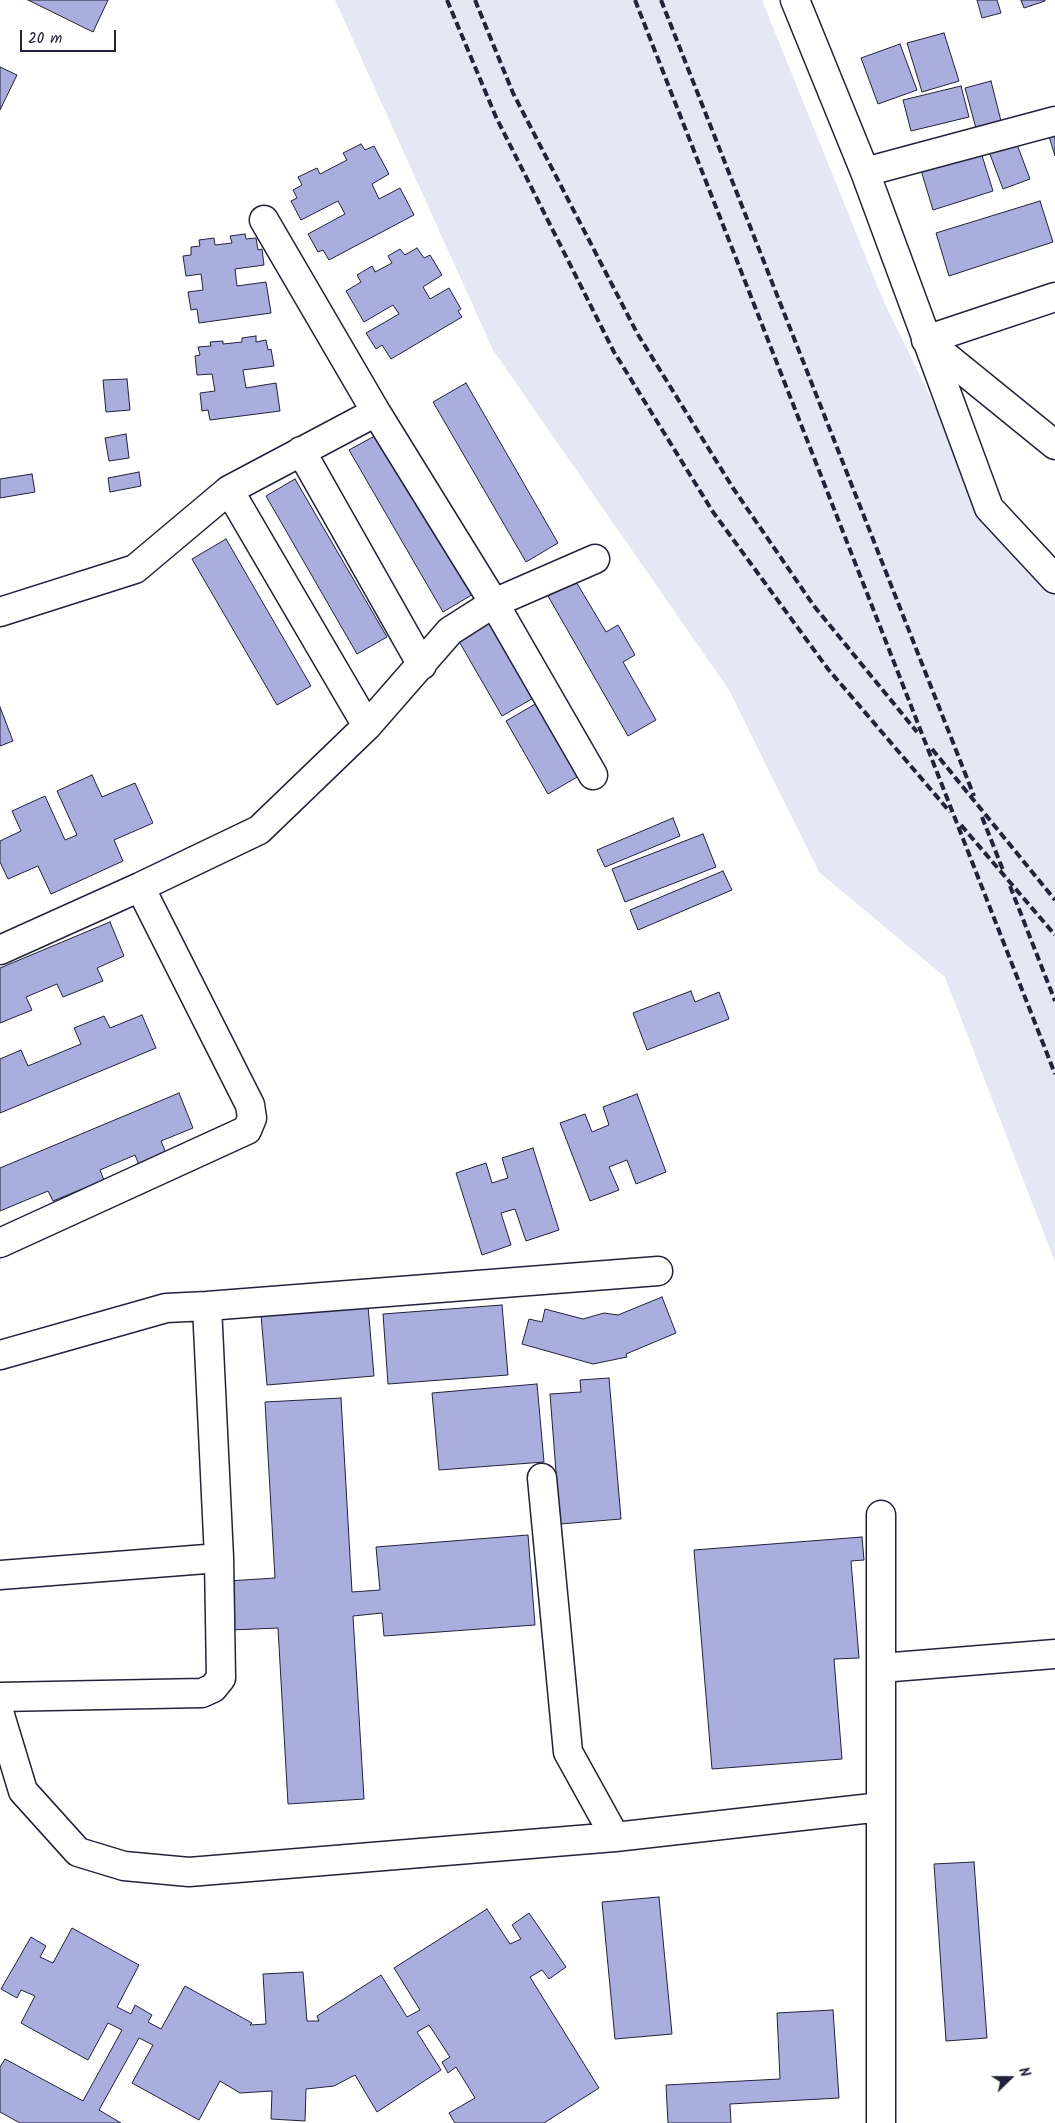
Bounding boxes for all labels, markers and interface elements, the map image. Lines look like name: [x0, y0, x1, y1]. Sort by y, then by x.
scale bar: [22, 20, 119, 52]
text: 20 m: [28, 27, 62, 51]
north arrow: [985, 2053, 1035, 2103]
text: N: [1012, 2064, 1036, 2081]

